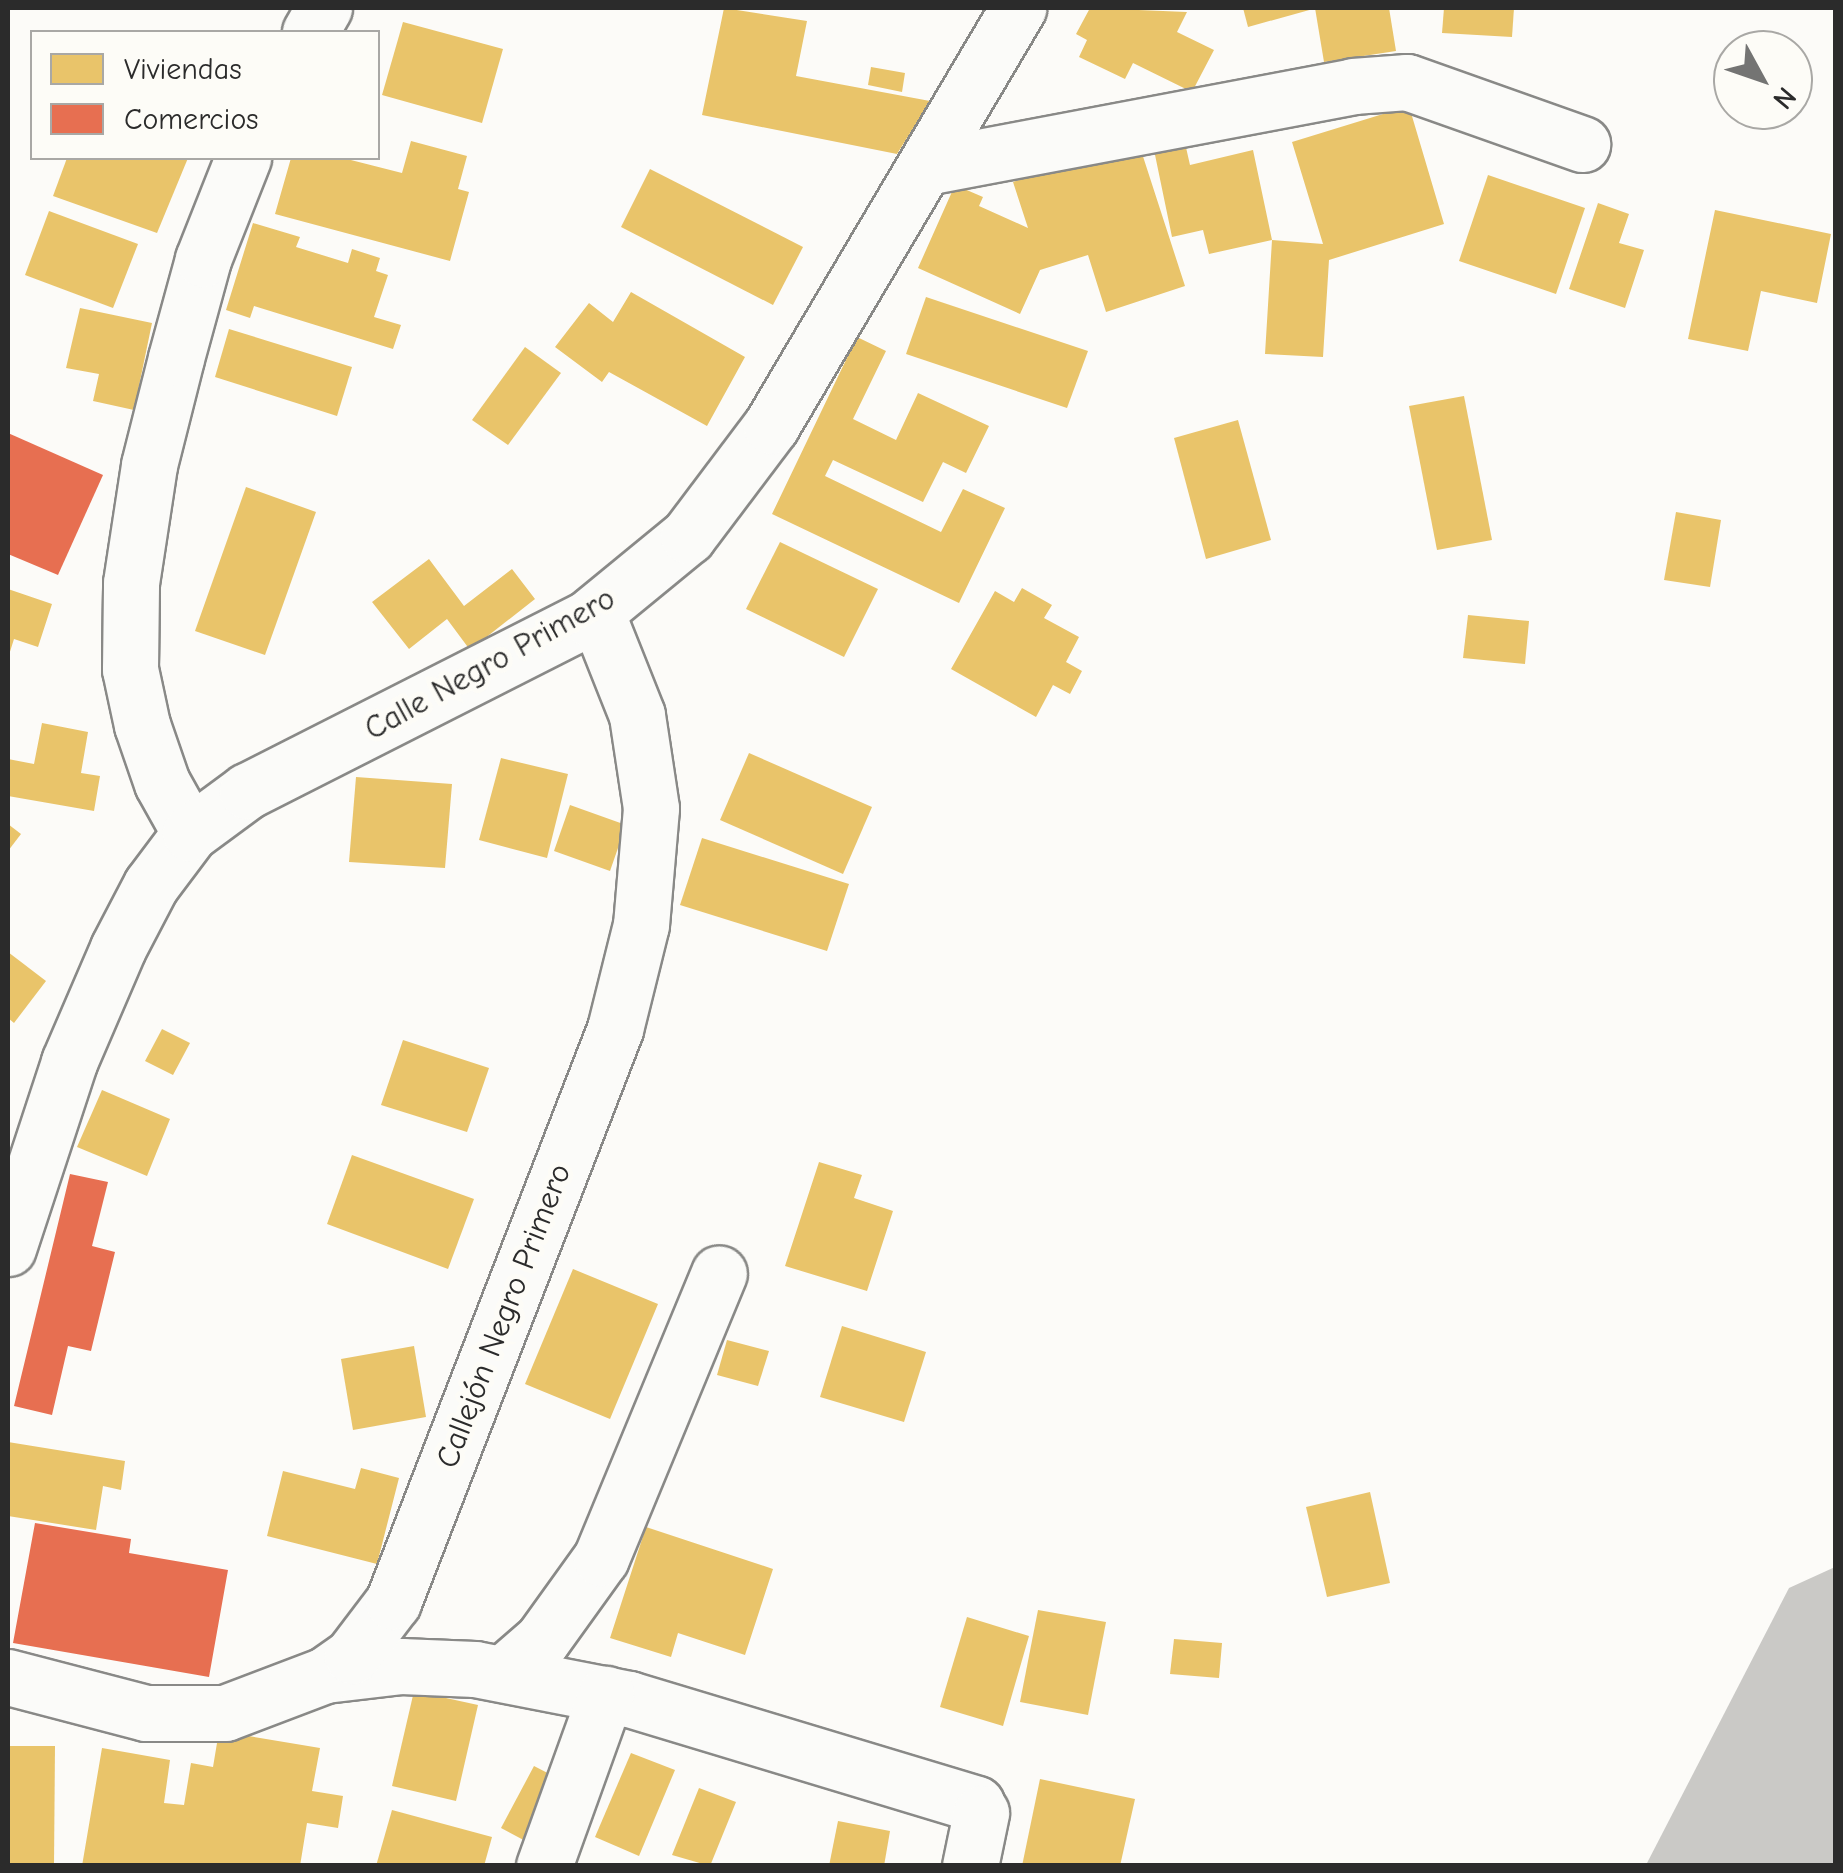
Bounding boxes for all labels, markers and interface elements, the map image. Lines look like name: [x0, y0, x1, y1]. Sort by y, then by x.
legend: [30, 30, 380, 160]
north arrow: [1713, 30, 1813, 130]
text: Viviendas: [124, 52, 242, 87]
text: N: [1766, 81, 1803, 115]
text: Comercios: [124, 102, 259, 137]
street label: Calle Negro Primero: [358, 579, 622, 749]
street label: Callejón Negro Primero: [428, 1159, 580, 1473]

